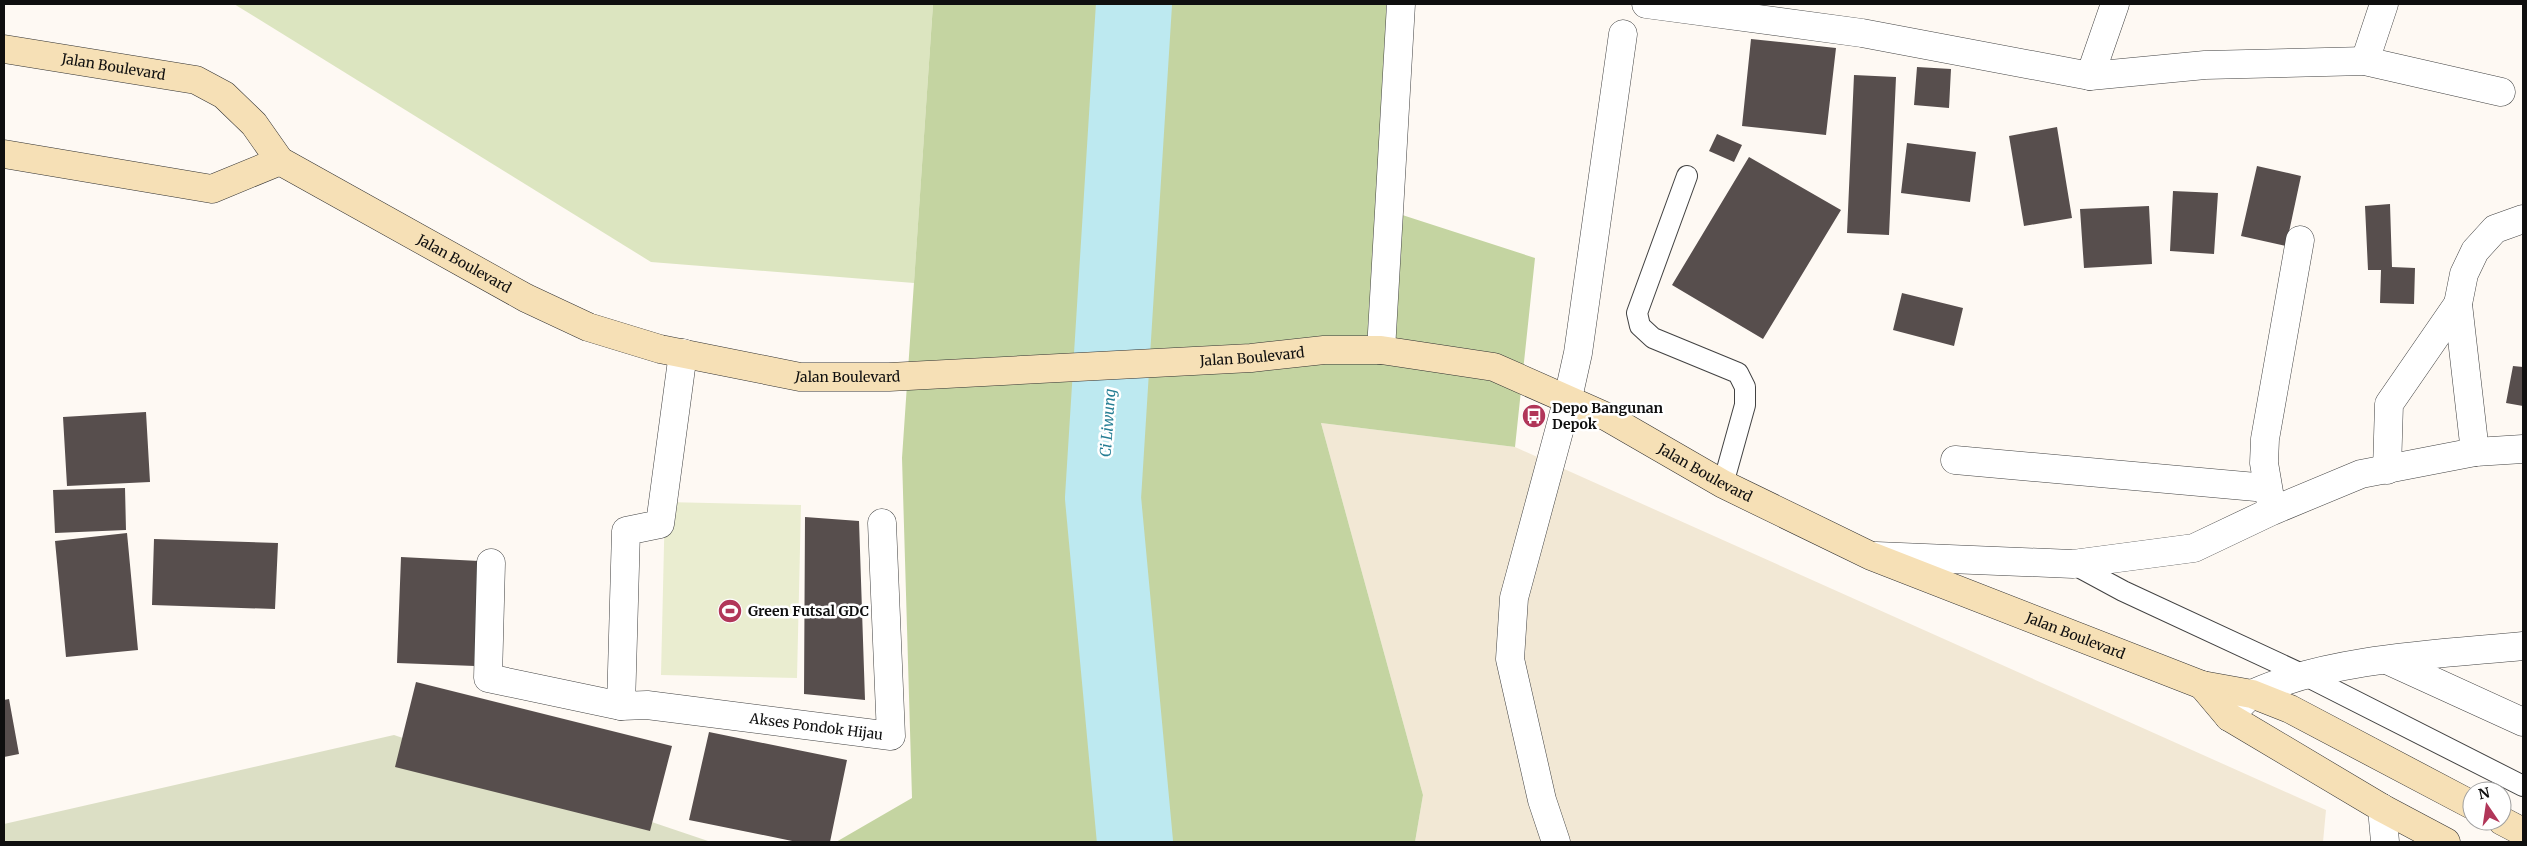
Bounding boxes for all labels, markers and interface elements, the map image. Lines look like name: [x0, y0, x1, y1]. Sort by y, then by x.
street label: Jalan Boulevard: [59, 49, 167, 84]
street label: Jalan Boulevard: [413, 230, 515, 297]
street label: Jalan Boulevard: [1198, 343, 1306, 370]
street label: Jalan Boulevard: [793, 367, 901, 386]
water label: Ci Liwung: [1096, 388, 1119, 458]
place label: Depo Bangunan Depok: [1552, 399, 1663, 433]
bus stop icon: Depo Bangunan Depok: [1521, 403, 1547, 429]
street label: Jalan Boulevard: [1654, 439, 1756, 506]
sports icon: Green Futsal GDC: [717, 598, 743, 624]
place label: Green Futsal GDC: [748, 602, 869, 620]
street label: Jalan Boulevard: [2022, 608, 2128, 663]
street label: Akses Pondok Hijau: [748, 709, 884, 744]
north arrow: [2462, 781, 2512, 831]
text: N: [2477, 783, 2491, 803]

